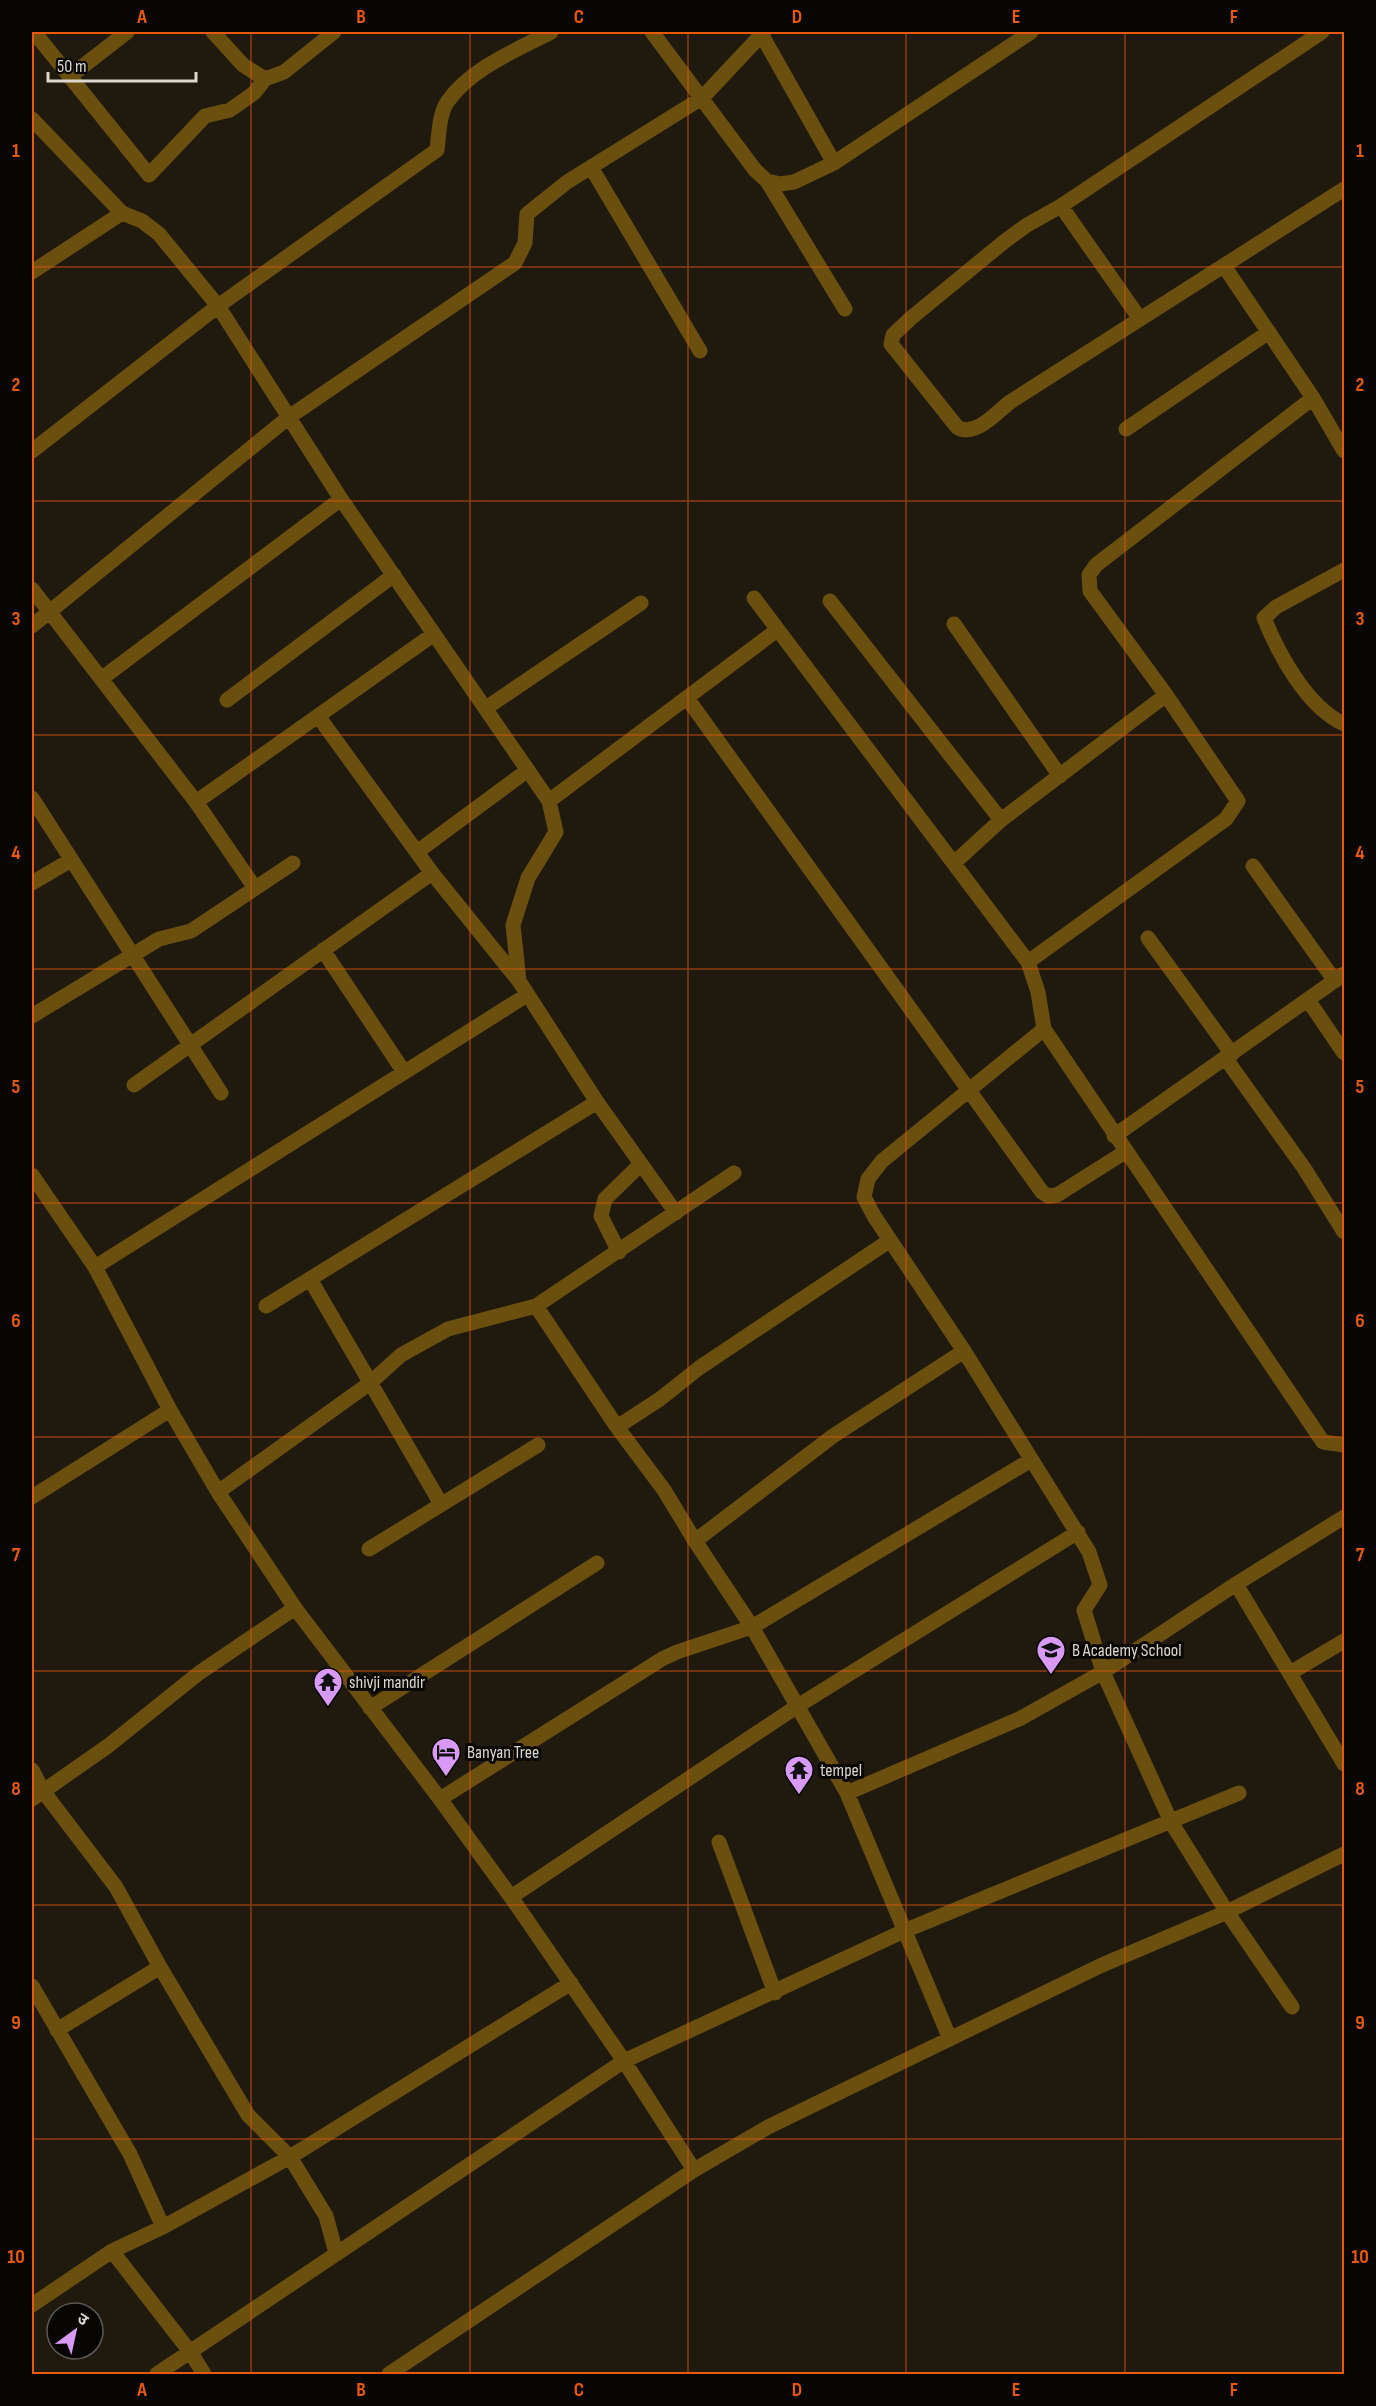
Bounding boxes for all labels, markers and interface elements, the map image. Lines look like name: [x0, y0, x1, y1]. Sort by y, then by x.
text: A: [136, 5, 147, 29]
text: B: [356, 5, 366, 29]
text: C: [574, 5, 584, 29]
text: D: [792, 5, 802, 29]
text: E: [1012, 5, 1020, 29]
text: F: [1230, 5, 1238, 29]
scale bar: [48, 45, 196, 83]
text: 50 m: [57, 56, 87, 77]
text: 1: [12, 139, 20, 163]
text: 1: [1356, 139, 1364, 163]
text: 2: [12, 373, 20, 397]
text: 2: [1356, 373, 1364, 397]
text: 3: [12, 607, 21, 631]
text: 3: [1356, 607, 1365, 631]
text: 4: [11, 841, 21, 865]
text: 4: [1355, 841, 1365, 865]
text: 5: [12, 1075, 21, 1099]
text: 5: [1356, 1075, 1365, 1099]
text: 6: [11, 1309, 21, 1333]
text: 6: [1355, 1309, 1365, 1333]
text: 7: [12, 1543, 21, 1567]
text: 7: [1356, 1543, 1365, 1567]
school or university icon: B Academy School: [1035, 1634, 1067, 1676]
place label: B Academy School: [1072, 1640, 1182, 1661]
temple icon: shivji mandir: [312, 1666, 344, 1708]
place label: shivji mandir: [349, 1672, 425, 1693]
hotel icon: Banyan Tree: [430, 1736, 462, 1778]
place label: Banyan Tree: [467, 1742, 539, 1763]
temple icon: tempel: [783, 1754, 815, 1796]
place label: tempel: [820, 1760, 862, 1781]
text: 8: [11, 1777, 21, 1801]
text: 8: [1355, 1777, 1365, 1801]
text: 9: [11, 2011, 21, 2035]
text: 9: [1355, 2011, 1365, 2035]
text: 10: [7, 2245, 25, 2269]
text: 10: [1351, 2245, 1369, 2269]
north arrow: [45, 2301, 105, 2361]
text: उ: [73, 2309, 92, 2331]
text: A: [136, 2378, 147, 2402]
text: B: [356, 2378, 366, 2402]
text: C: [574, 2378, 584, 2402]
text: D: [792, 2378, 802, 2402]
text: E: [1012, 2378, 1020, 2402]
text: F: [1230, 2378, 1238, 2402]

